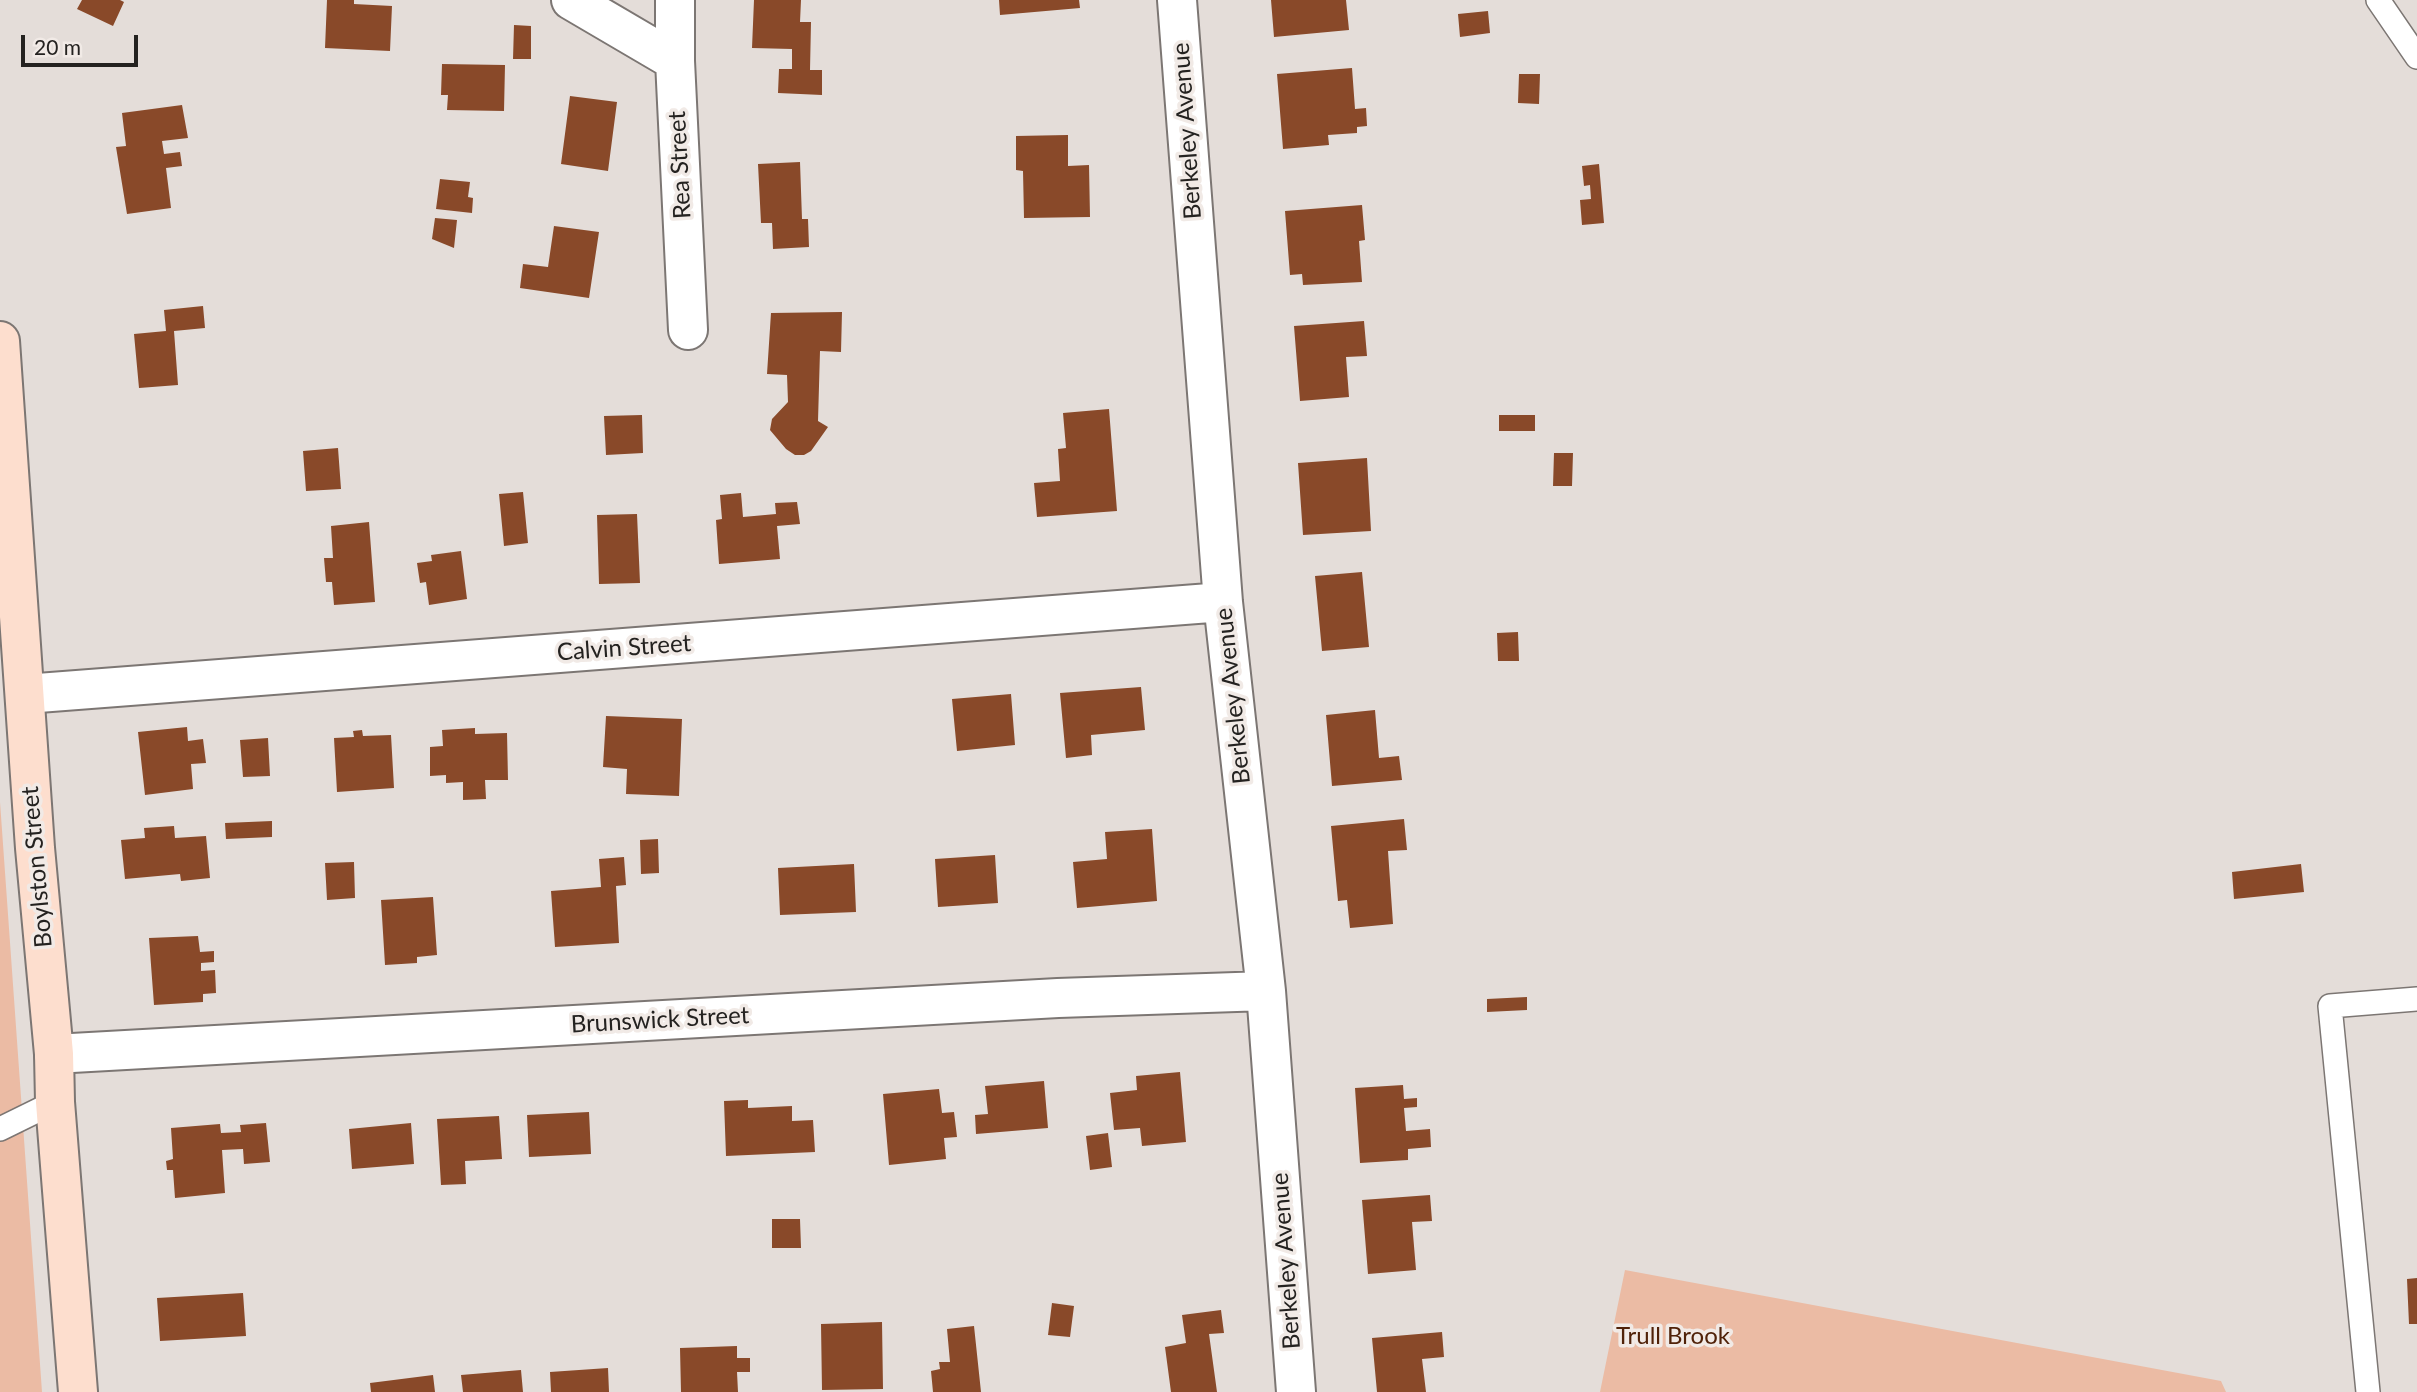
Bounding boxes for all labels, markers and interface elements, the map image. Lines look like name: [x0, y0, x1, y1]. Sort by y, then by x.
scale bar: [24, 21, 142, 65]
text: 20 m: [34, 34, 81, 59]
street label: Berkeley Avenue: [1166, 42, 1208, 220]
street label: Rea Street: [663, 110, 697, 220]
street label: Berkeley Avenue: [1209, 607, 1257, 785]
street label: Calvin Street: [556, 629, 692, 667]
street label: Boylston Street: [16, 785, 58, 949]
street label: Brunswick Street: [570, 1001, 750, 1039]
street label: Berkeley Avenue: [1265, 1172, 1307, 1350]
park label: Trull Brook: [1616, 1322, 1730, 1350]

